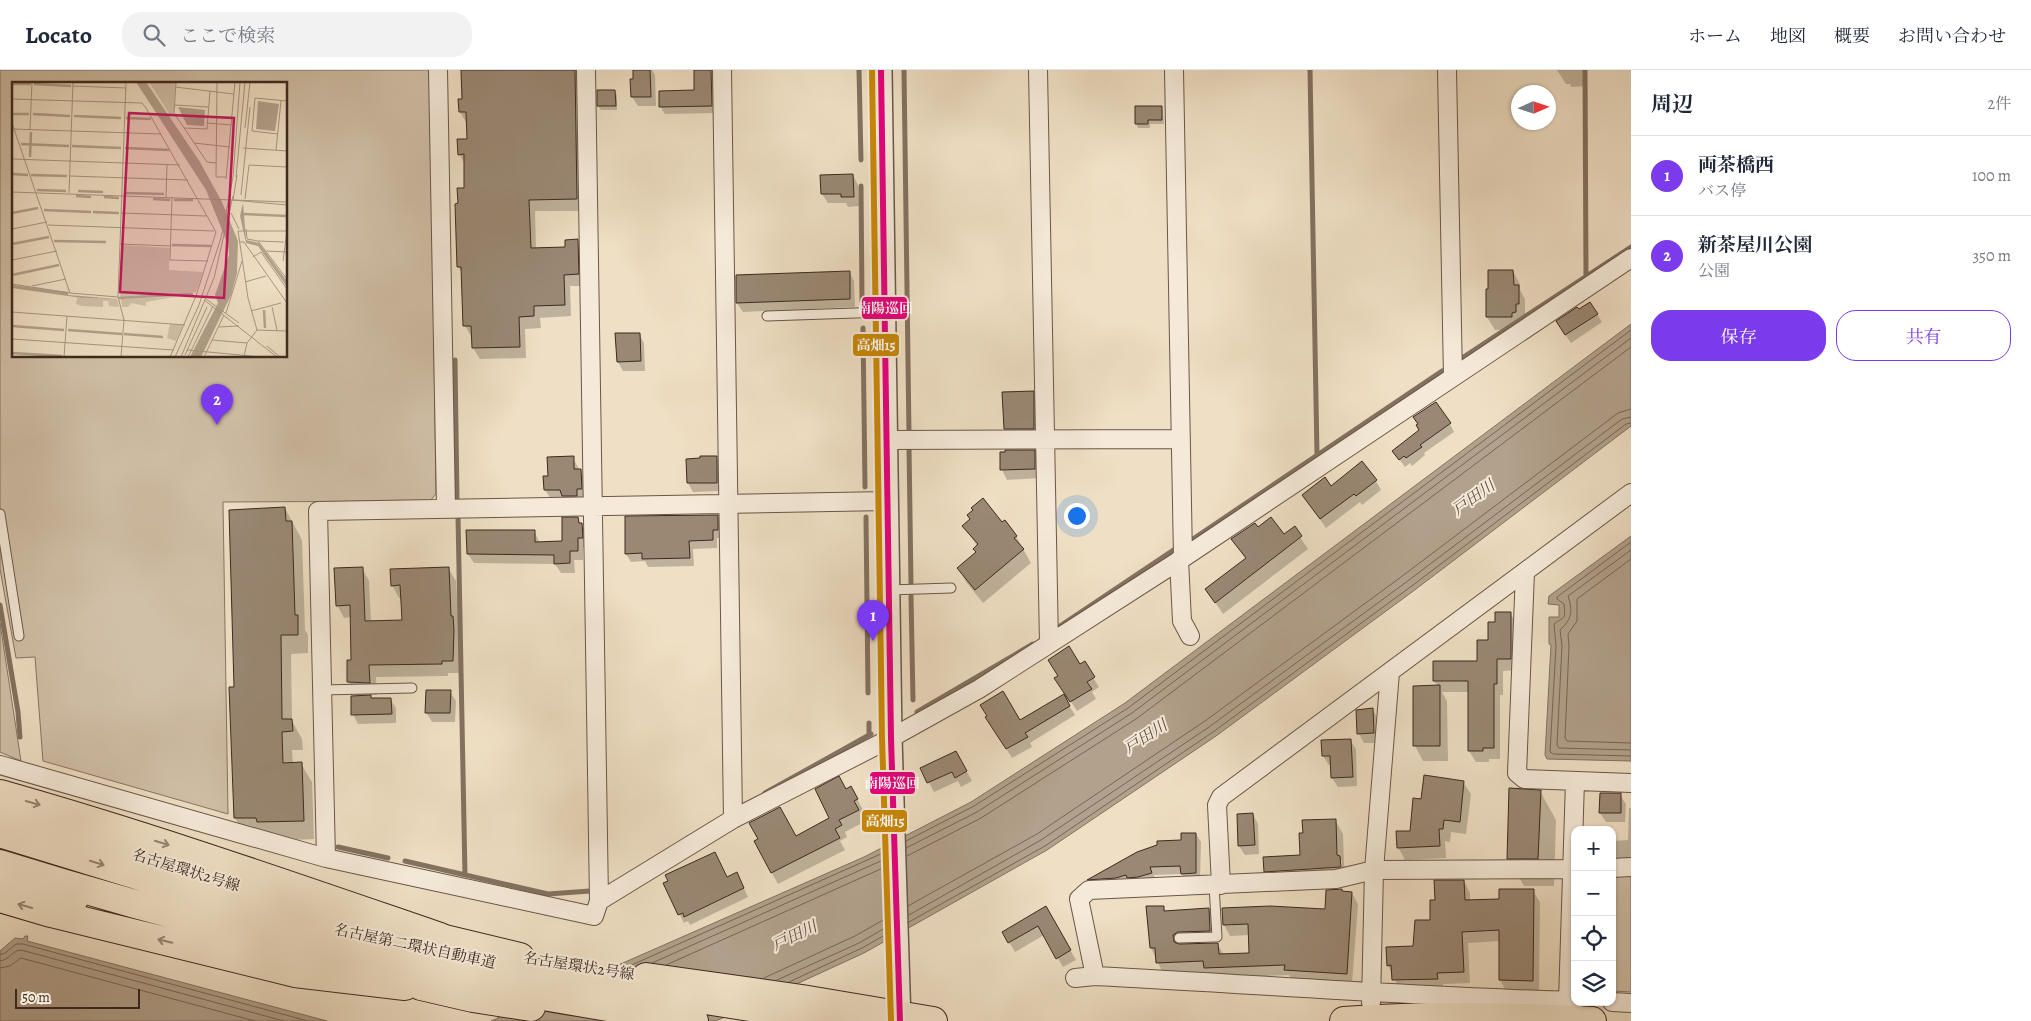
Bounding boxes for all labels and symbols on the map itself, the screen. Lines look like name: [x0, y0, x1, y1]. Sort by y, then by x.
inset map: [12, 82, 288, 358]
north arrow: [1511, 85, 1556, 130]
line badge: 南陽巡回: [861, 296, 908, 320]
text: 南陽巡回: [857, 299, 913, 318]
line badge: 高畑15: [852, 333, 900, 357]
text: 高畑15: [857, 336, 896, 355]
pin: 2: [201, 384, 233, 425]
water label: 戸田川: [1448, 474, 1501, 521]
your location: [1064, 503, 1090, 529]
pin: 1: [857, 600, 889, 641]
water label: 戸田川: [1119, 713, 1173, 759]
line badge: 南陽巡回: [869, 771, 916, 795]
text: 南陽巡回: [864, 774, 920, 793]
one-way arrow: [24, 799, 40, 809]
line badge: 高畑15: [861, 809, 908, 833]
text: 高畑15: [866, 812, 905, 831]
one-way arrow: [154, 838, 170, 848]
street label: 名古屋環状2号線: [129, 844, 243, 896]
one-way arrow: [88, 859, 104, 868]
one-way arrow: [18, 900, 34, 910]
water label: 戸田川: [768, 915, 823, 956]
street label: 名古屋第二環状自動車道: [332, 919, 498, 973]
one-way arrow: [157, 936, 173, 945]
street label: 名古屋環状2号線: [522, 947, 636, 985]
scale bar: [15, 986, 140, 1009]

